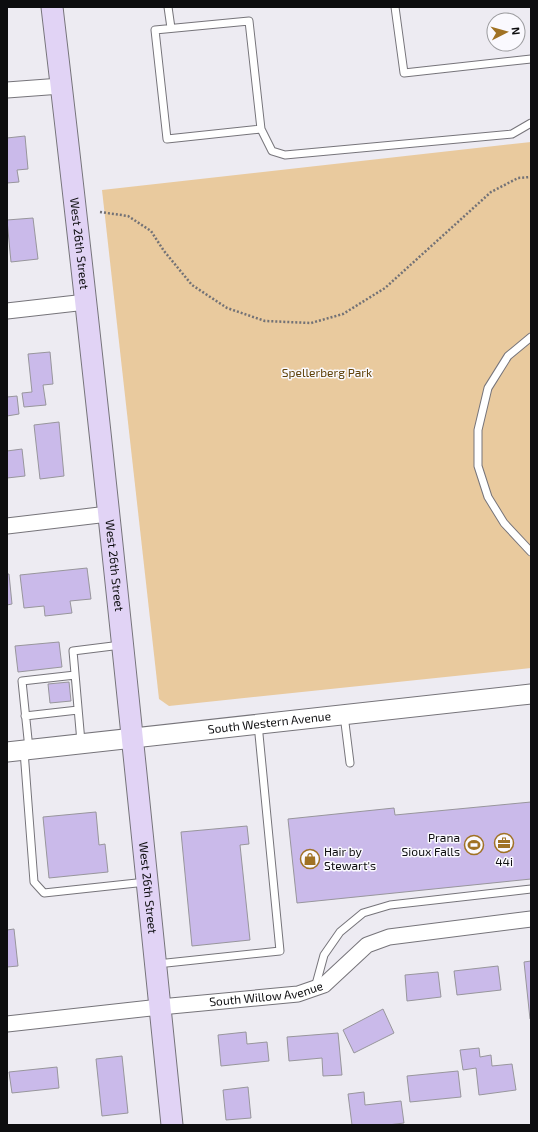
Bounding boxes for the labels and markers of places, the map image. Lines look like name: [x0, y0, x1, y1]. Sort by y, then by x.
place label: Prana Sioux Falls: [402, 830, 460, 858]
office icon: 44i: [493, 832, 515, 854]
sports icon: Prana Sioux Falls: [463, 834, 485, 856]
place label: Hair by Stewart's: [324, 844, 376, 872]
shop icon: Hair by Stewart's: [299, 848, 321, 870]
place label: 44i: [495, 854, 513, 868]

